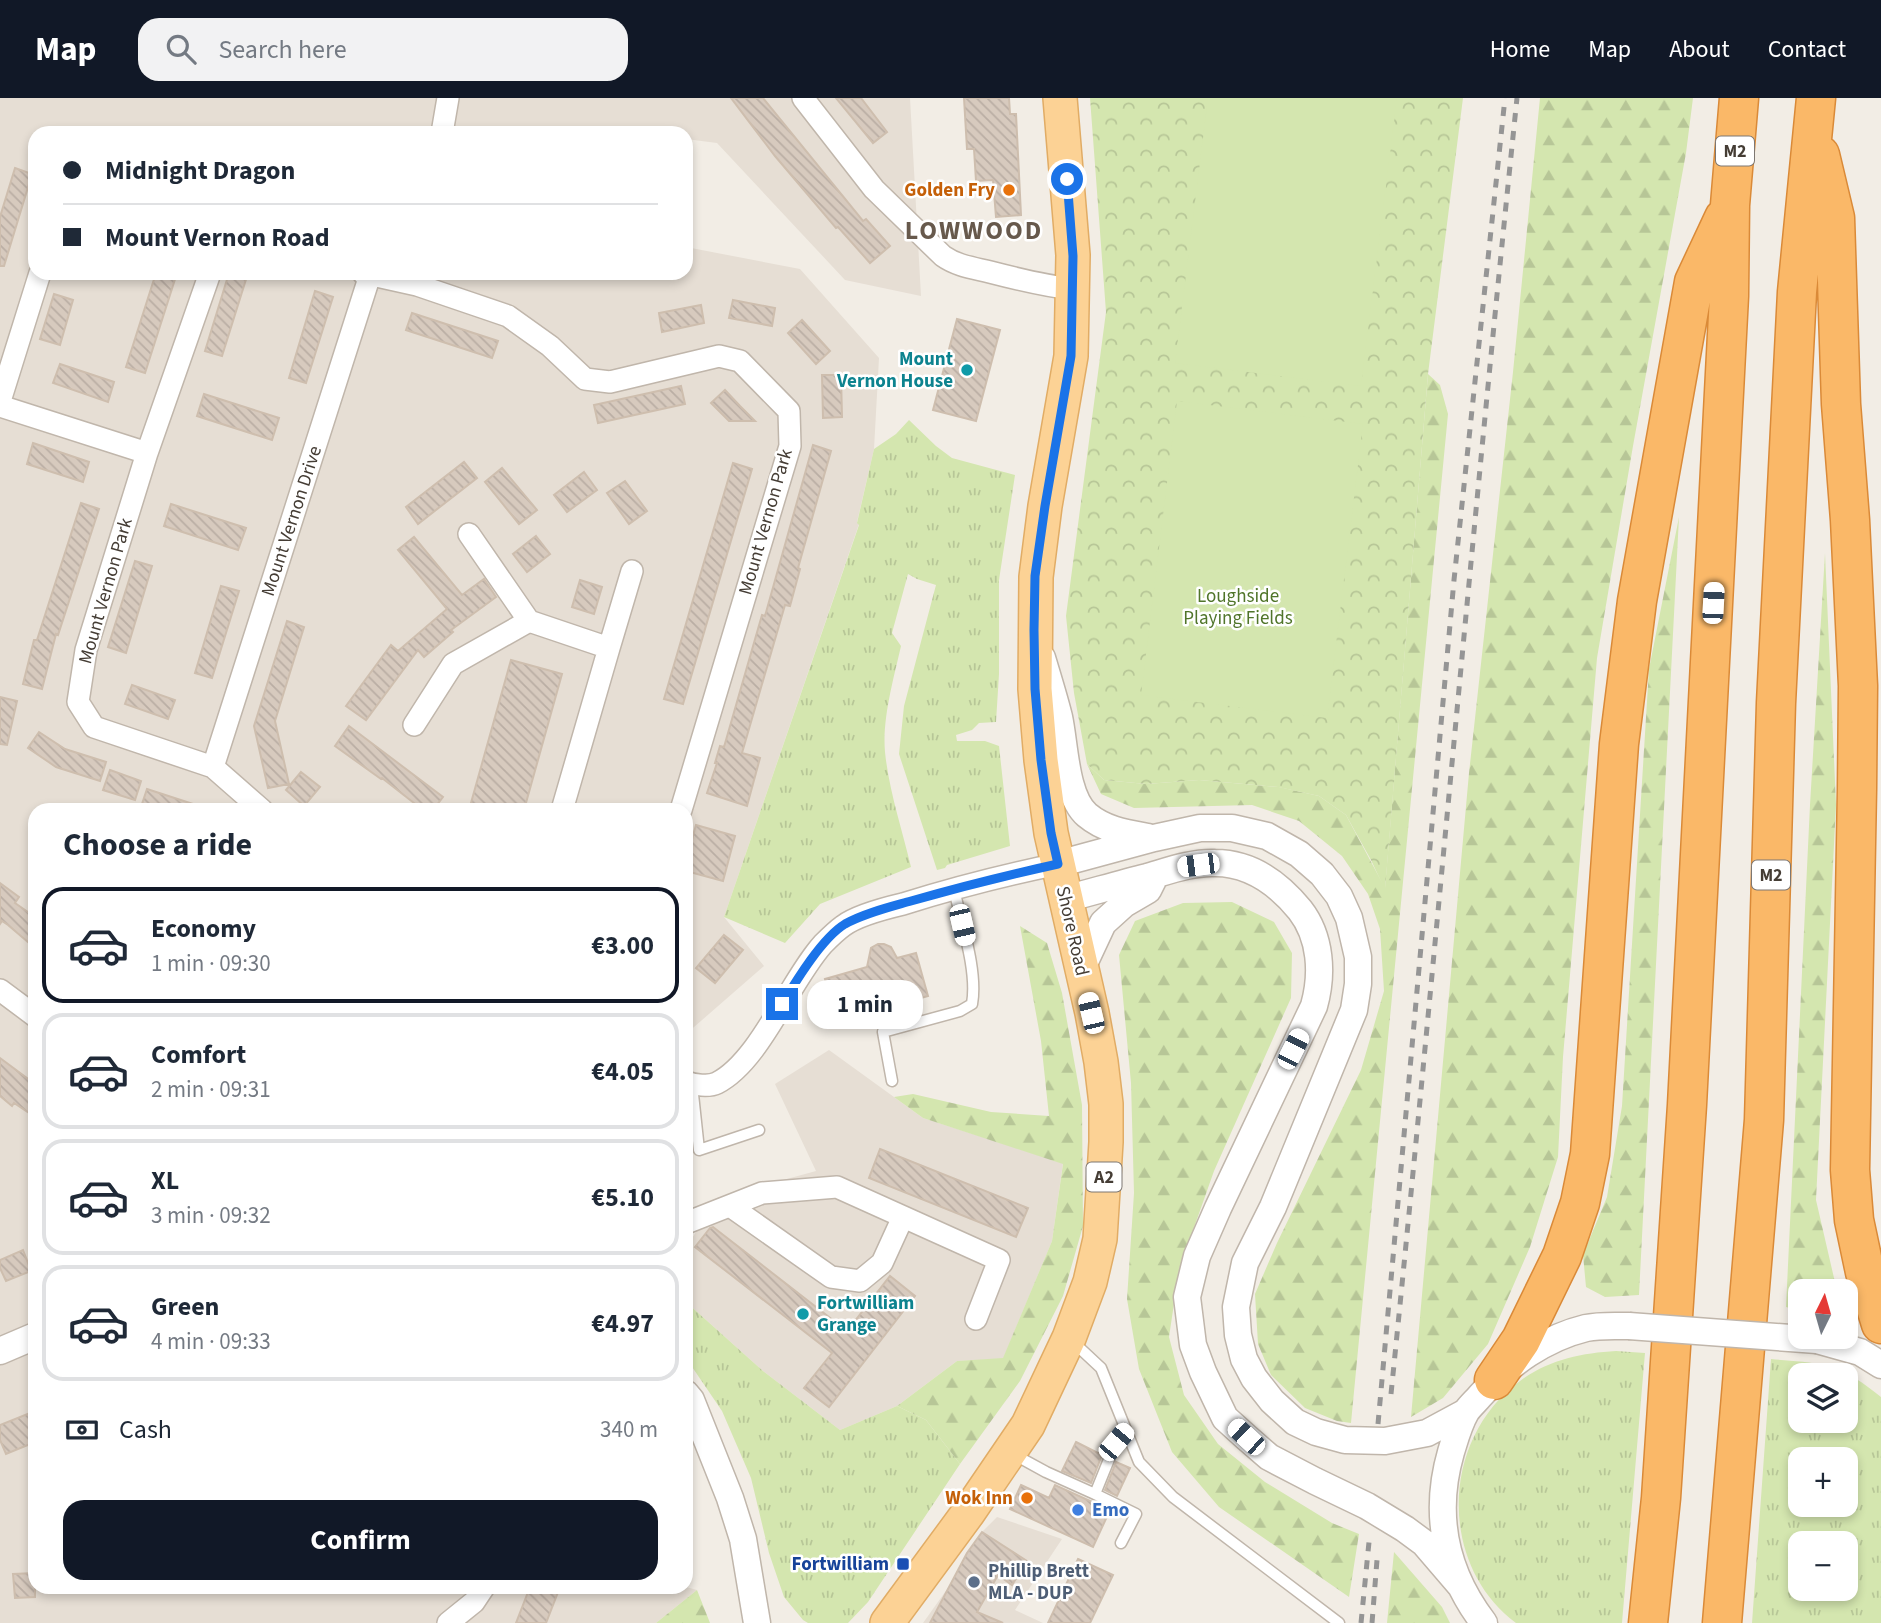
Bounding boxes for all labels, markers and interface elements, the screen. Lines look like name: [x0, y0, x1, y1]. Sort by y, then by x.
search box: [138, 18, 628, 81]
text: Map: [35, 26, 96, 73]
icon: search: [162, 30, 200, 68]
text: Search here: [218, 31, 347, 68]
text: Home: [1490, 32, 1550, 67]
text: Map: [1588, 32, 1631, 67]
text: About: [1669, 32, 1730, 67]
text: Contact: [1768, 32, 1846, 67]
road number: M2: [1716, 136, 1754, 166]
text: Midnight Dragon: [105, 152, 295, 189]
route start: [1051, 163, 1083, 195]
place label: Golden Fry: [904, 177, 995, 204]
marker: Golden Fry: [1001, 182, 1017, 198]
district label: LOWWOOD: [905, 212, 1043, 249]
text: Mount Vernon Road: [105, 219, 330, 256]
place label: Mount Vernon House: [836, 346, 953, 395]
marker: Mount Vernon House: [959, 362, 975, 378]
street label: Mount Vernon Drive: [255, 442, 329, 600]
street label: Mount Vernon Park: [732, 445, 800, 598]
street label: Mount Vernon Park: [72, 514, 140, 667]
car: [1702, 581, 1725, 625]
park label: Loughside Playing Fields: [1183, 583, 1293, 632]
text: Choose a ride: [63, 822, 252, 868]
car: [1176, 852, 1221, 878]
road number: M2: [1752, 860, 1790, 890]
street label: Shore Road: [1049, 884, 1095, 978]
car: [948, 902, 977, 948]
text: Economy: [151, 910, 256, 947]
icon: car: [67, 914, 130, 977]
text: €3.00: [591, 927, 654, 964]
text: 1 min · 09:30: [151, 947, 271, 980]
callout: 1 min: [806, 979, 922, 1028]
route end: [766, 988, 798, 1020]
text: 1 min: [837, 988, 893, 1021]
car: [1077, 990, 1106, 1036]
car: [1275, 1026, 1312, 1072]
text: Comfort: [151, 1036, 246, 1073]
icon: car: [67, 1040, 130, 1103]
text: €4.05: [591, 1053, 654, 1090]
text: 2 min · 09:31: [151, 1073, 271, 1106]
text: XL: [151, 1162, 179, 1199]
road number: A2: [1086, 1162, 1122, 1192]
icon: car: [67, 1166, 130, 1229]
text: €5.10: [591, 1179, 654, 1216]
text: 3 min · 09:32: [151, 1199, 271, 1232]
north arrow: [1788, 1279, 1858, 1349]
map controls: [1788, 1279, 1858, 1601]
text: Green: [151, 1288, 219, 1325]
place label: Fortwilliam Grange: [817, 1290, 914, 1339]
icon: car: [67, 1292, 130, 1355]
text: €4.97: [591, 1305, 654, 1342]
marker: Fortwilliam Grange: [795, 1306, 811, 1322]
text: 4 min · 09:33: [151, 1325, 271, 1358]
button: layers: [1788, 1363, 1858, 1433]
icon: cash: [63, 1411, 101, 1449]
text: Cash: [119, 1411, 172, 1448]
text: 340 m: [600, 1413, 658, 1446]
car: [1224, 1415, 1269, 1459]
car: [1095, 1419, 1138, 1465]
button: +: [1788, 1447, 1858, 1517]
place label: Wok Inn: [945, 1485, 1013, 1512]
marker: Wok Inn: [1019, 1490, 1035, 1506]
place label: Emo: [1092, 1497, 1129, 1524]
button: Confirm: [63, 1500, 658, 1580]
marker: Emo: [1070, 1502, 1086, 1518]
button: −: [1788, 1531, 1858, 1601]
place label: Fortwilliam: [792, 1551, 889, 1578]
marker: Fortwilliam: [895, 1556, 911, 1572]
place label: Phillip Brett MLA - DUP: [988, 1558, 1089, 1607]
marker: Phillip Brett MLA - DUP: [966, 1574, 982, 1590]

